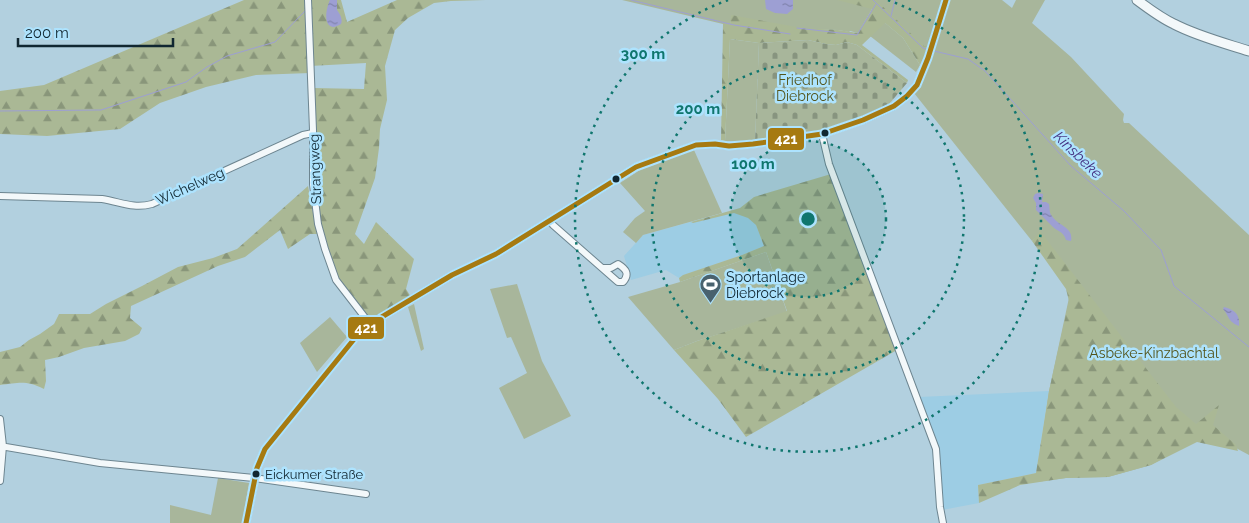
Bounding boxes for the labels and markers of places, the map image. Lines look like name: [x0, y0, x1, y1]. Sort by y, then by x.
unlabelled marker: [820, 128, 830, 138]
unlabelled marker: [611, 174, 621, 184]
centre of rings: [799, 210, 817, 228]
place label: Sportanlage Diebrock: [726, 269, 805, 301]
sports icon: Sportanlage Diebrock: [698, 273, 722, 304]
place label: Eickumer Straße: [265, 467, 364, 482]
marker: Eickumer Straße: [251, 469, 261, 479]

